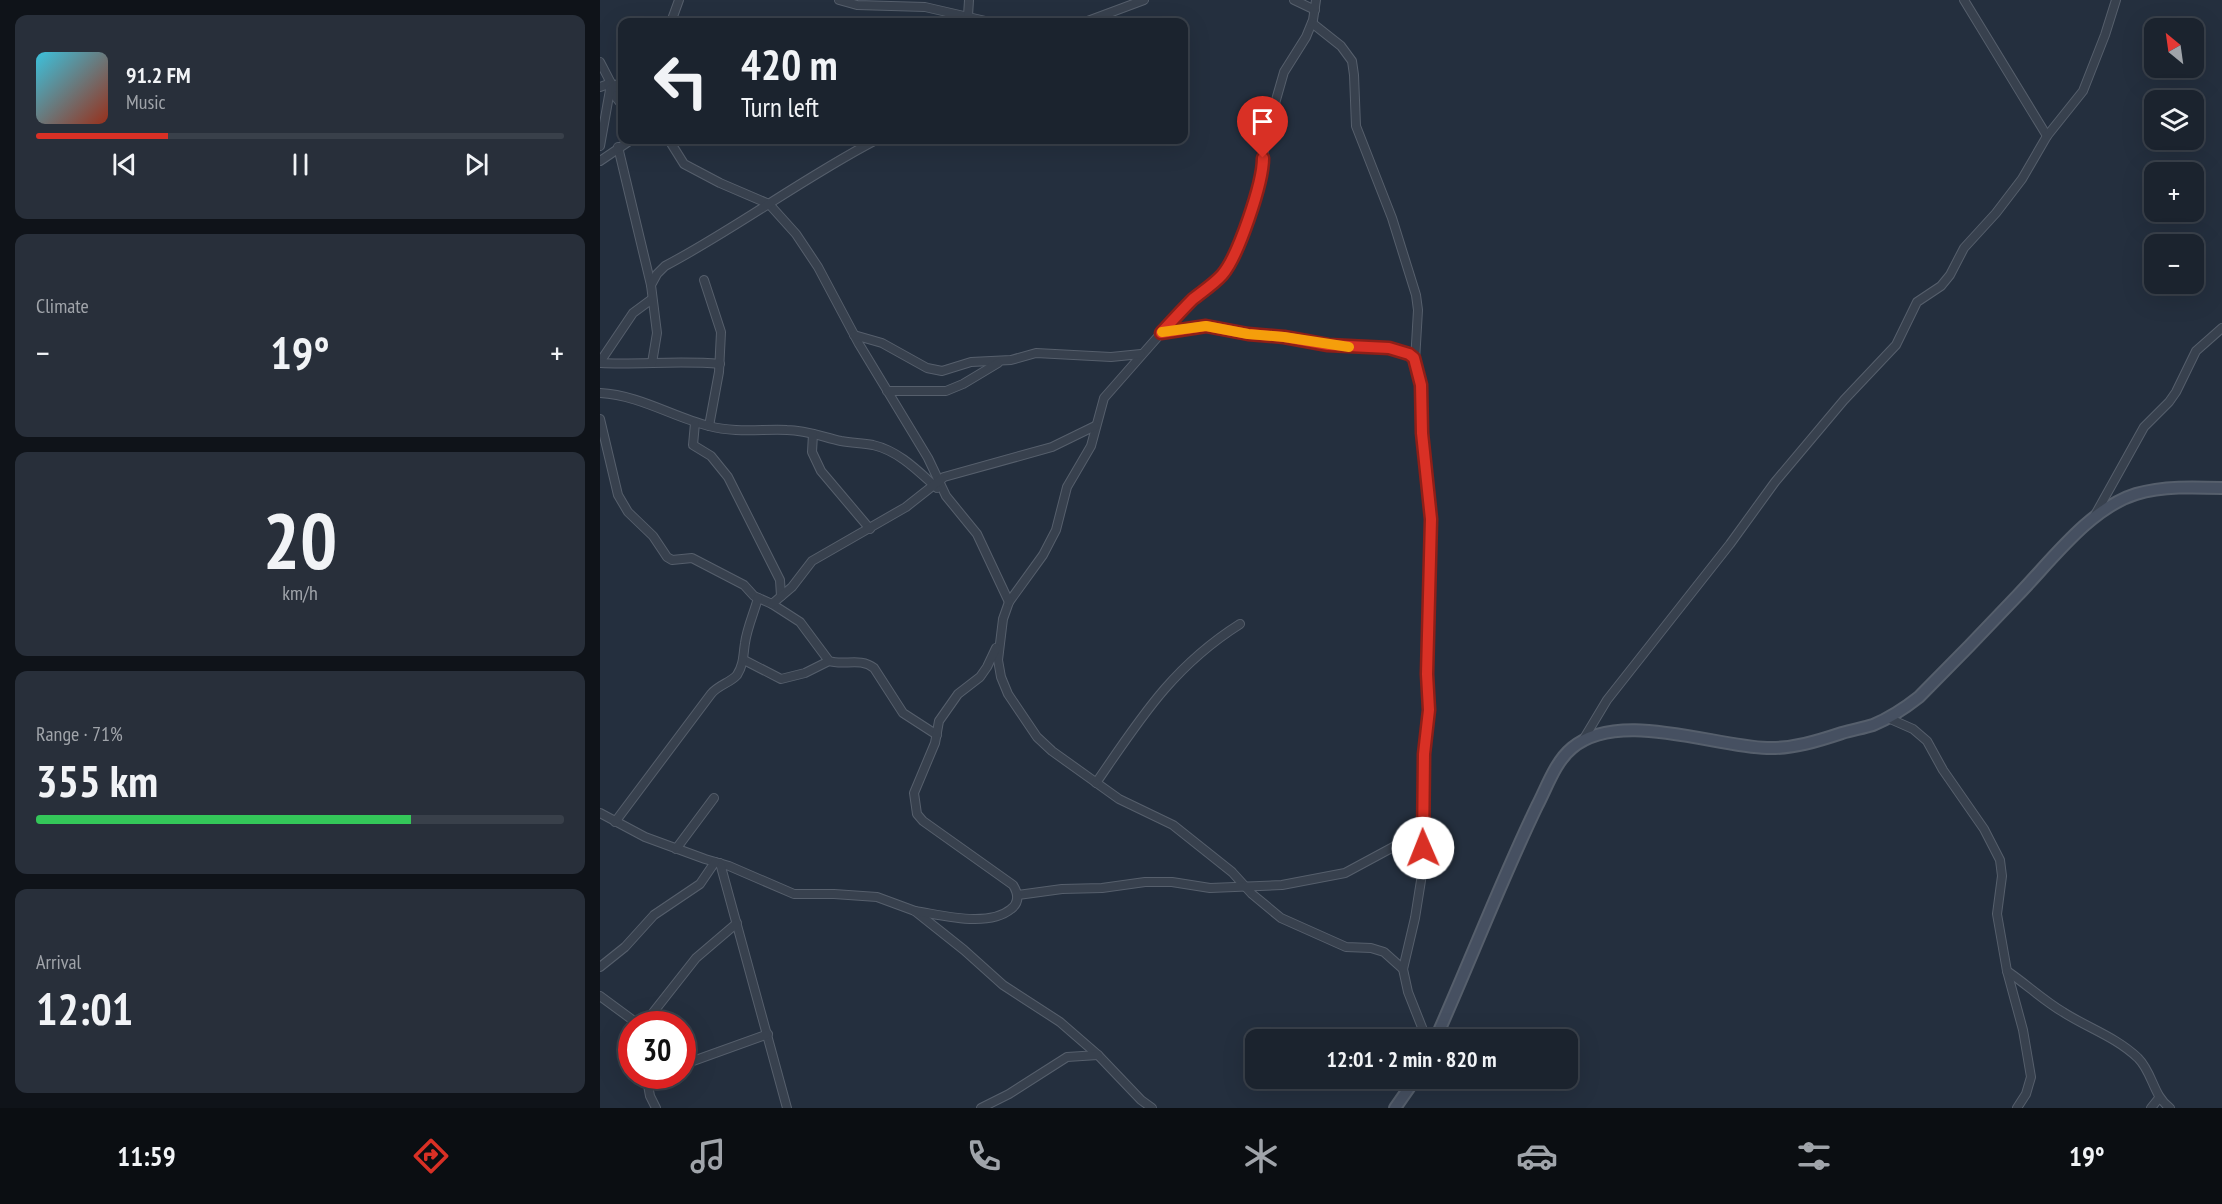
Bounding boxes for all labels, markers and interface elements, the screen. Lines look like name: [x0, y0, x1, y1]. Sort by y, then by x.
north arrow: [2144, 18, 2204, 78]
map controls: [2144, 18, 2204, 294]
text: 420 m: [741, 37, 838, 92]
icon: left: [642, 42, 720, 120]
text: 91.2 FM: [126, 61, 191, 89]
text: Music: [126, 89, 166, 115]
text: Turn left: [741, 90, 819, 124]
button: layers: [2144, 90, 2204, 150]
pin: [1237, 96, 1288, 158]
icon: arrive: [1246, 105, 1279, 138]
icon: previous: [108, 148, 141, 181]
icon: pause: [284, 148, 317, 181]
icon: next: [460, 148, 493, 181]
button: +: [2144, 162, 2204, 222]
button: −: [2144, 234, 2204, 294]
text: Climate: [36, 293, 89, 319]
text: 19°: [270, 323, 330, 381]
text: −: [36, 331, 50, 374]
text: +: [550, 331, 564, 374]
text: 20: [263, 490, 337, 591]
text: km/h: [282, 580, 318, 606]
text: Range · 71%: [36, 721, 123, 747]
text: 355 km: [36, 751, 158, 809]
position arrow: [1391, 816, 1455, 880]
text: Arrival: [36, 949, 81, 975]
text: 12:01: [36, 979, 133, 1037]
speed limit sign: 30: [618, 1011, 696, 1089]
text: 12:01 · 2 min · 820 m: [1326, 1045, 1497, 1073]
icon: directions: [410, 1135, 452, 1177]
icon: music: [687, 1135, 729, 1177]
icon: phone: [963, 1135, 1005, 1177]
icon: climate: [1240, 1135, 1282, 1177]
icon: car: [1516, 1135, 1558, 1177]
icon: filters: [1793, 1135, 1835, 1177]
text: 11:59: [117, 1139, 176, 1173]
text: 19°: [2069, 1139, 2105, 1173]

